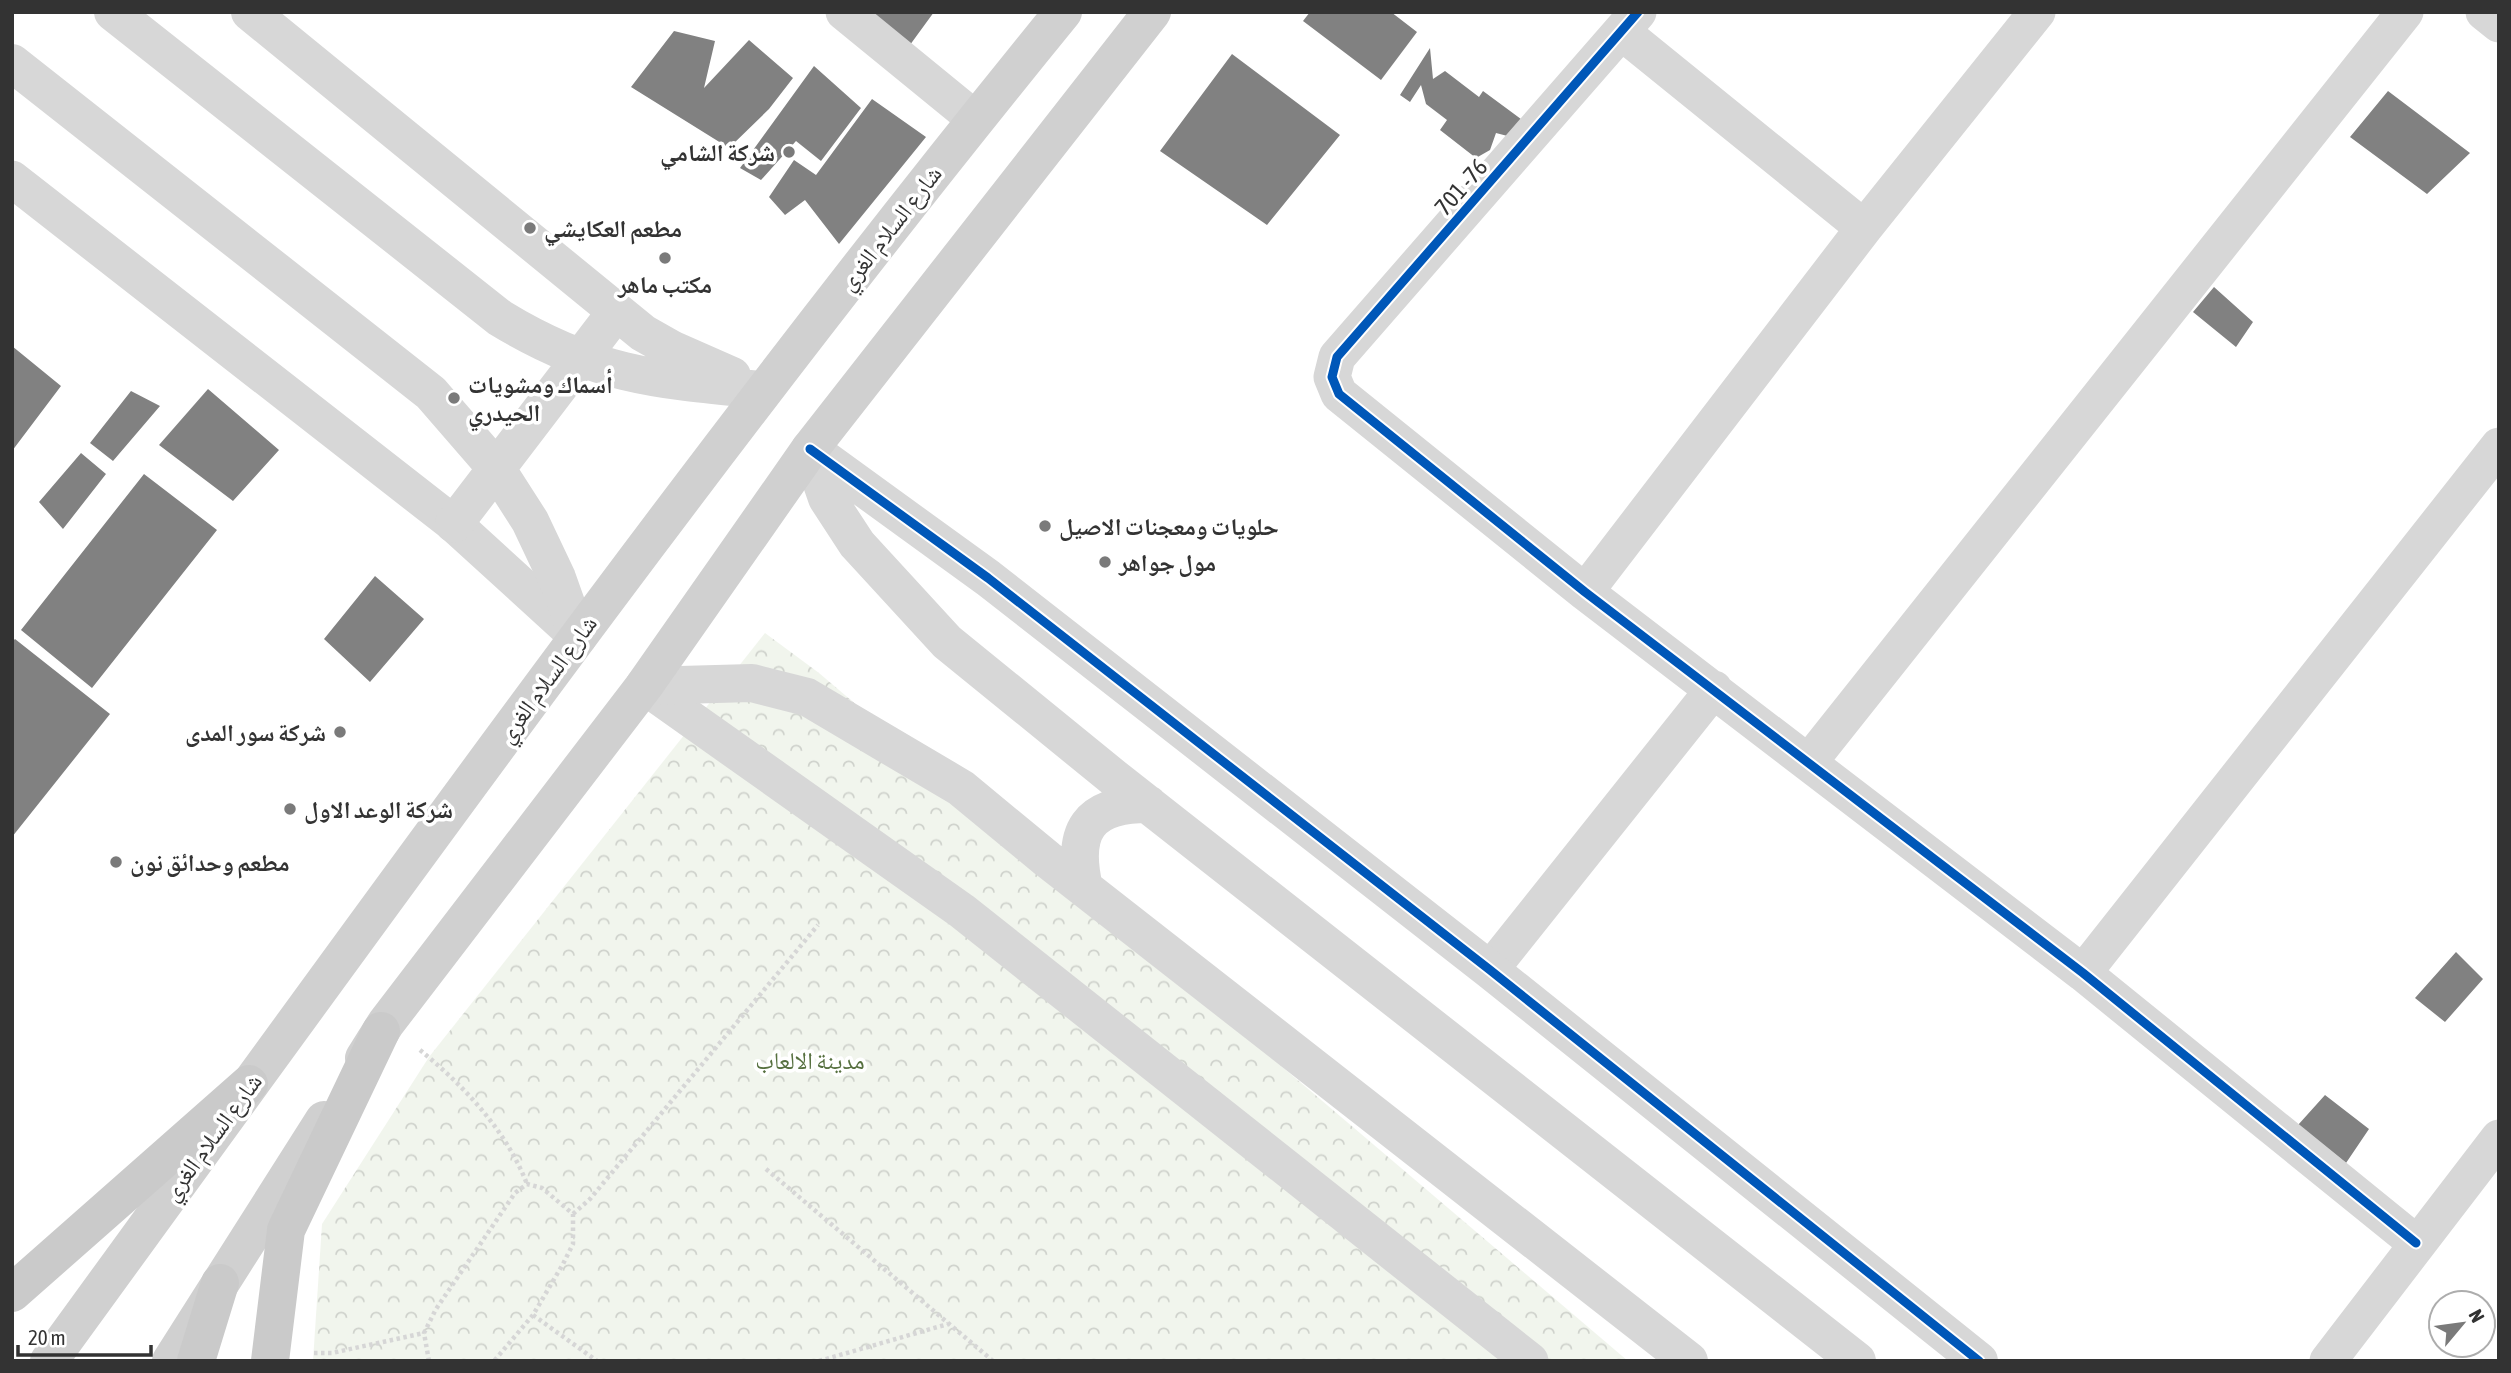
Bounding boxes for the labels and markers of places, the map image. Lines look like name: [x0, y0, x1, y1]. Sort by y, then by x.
place label: شركة الشامي: [660, 139, 775, 171]
marker: شركة الشامي: [781, 144, 797, 160]
place label: مطعم العكايشي: [544, 215, 682, 247]
marker: مطعم العكايشي: [522, 220, 538, 236]
marker: مكتب ماهر: [657, 250, 673, 266]
place label: مكتب ماهر: [617, 271, 712, 298]
place label: أسماك ومشويات الحيدري: [468, 368, 613, 431]
marker: أسماك ومشويات الحيدري: [446, 390, 462, 406]
place label: حلويات ومعجنات الاصيل: [1059, 513, 1279, 541]
marker: حلويات ومعجنات الاصيل: [1037, 518, 1053, 534]
place label: مول جواهر: [1118, 549, 1216, 577]
marker: مول جواهر: [1097, 554, 1113, 570]
place label: شركة سور المدى: [185, 719, 326, 747]
marker: شركة سور المدى: [332, 724, 348, 740]
place label: شركة الوعد الاول: [304, 796, 453, 824]
marker: شركة الوعد الاول: [282, 801, 298, 817]
place label: مطعم وحدائق نون: [130, 849, 289, 879]
marker: مطعم وحدائق نون: [108, 854, 124, 870]

